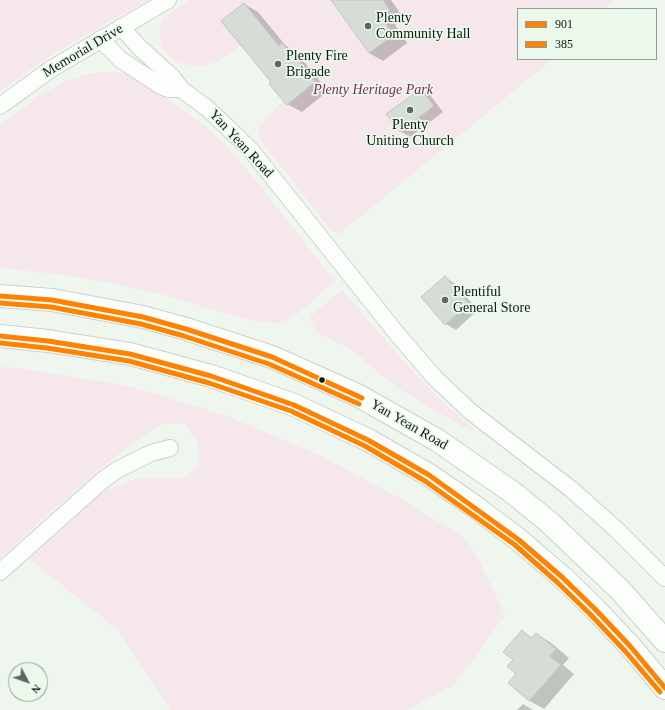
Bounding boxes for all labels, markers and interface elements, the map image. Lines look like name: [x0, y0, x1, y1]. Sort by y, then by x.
legend: [517, 8, 657, 60]
place label: Plenty Community Hall: [376, 10, 470, 42]
text: 901: [555, 17, 573, 31]
street label: Memorial Drive: [40, 20, 126, 82]
marker: Plenty Community Hall: [363, 21, 373, 31]
text: 385: [555, 37, 573, 51]
place label: Plenty Fire Brigade: [286, 48, 348, 80]
marker: Plenty Fire Brigade: [273, 59, 283, 69]
park label: Plenty Heritage Park: [313, 82, 433, 98]
marker: Plenty Uniting Church: [405, 105, 415, 115]
street label: Yan Yean Road: [205, 107, 277, 181]
place label: Plenty Uniting Church: [366, 117, 454, 150]
place label: Plentiful General Store: [453, 284, 530, 316]
marker: Plentiful General Store: [440, 295, 450, 305]
unlabelled marker: [317, 375, 327, 385]
street label: Yan Yean Road: [367, 396, 451, 454]
north arrow: [8, 662, 48, 702]
text: N: [29, 682, 43, 696]

